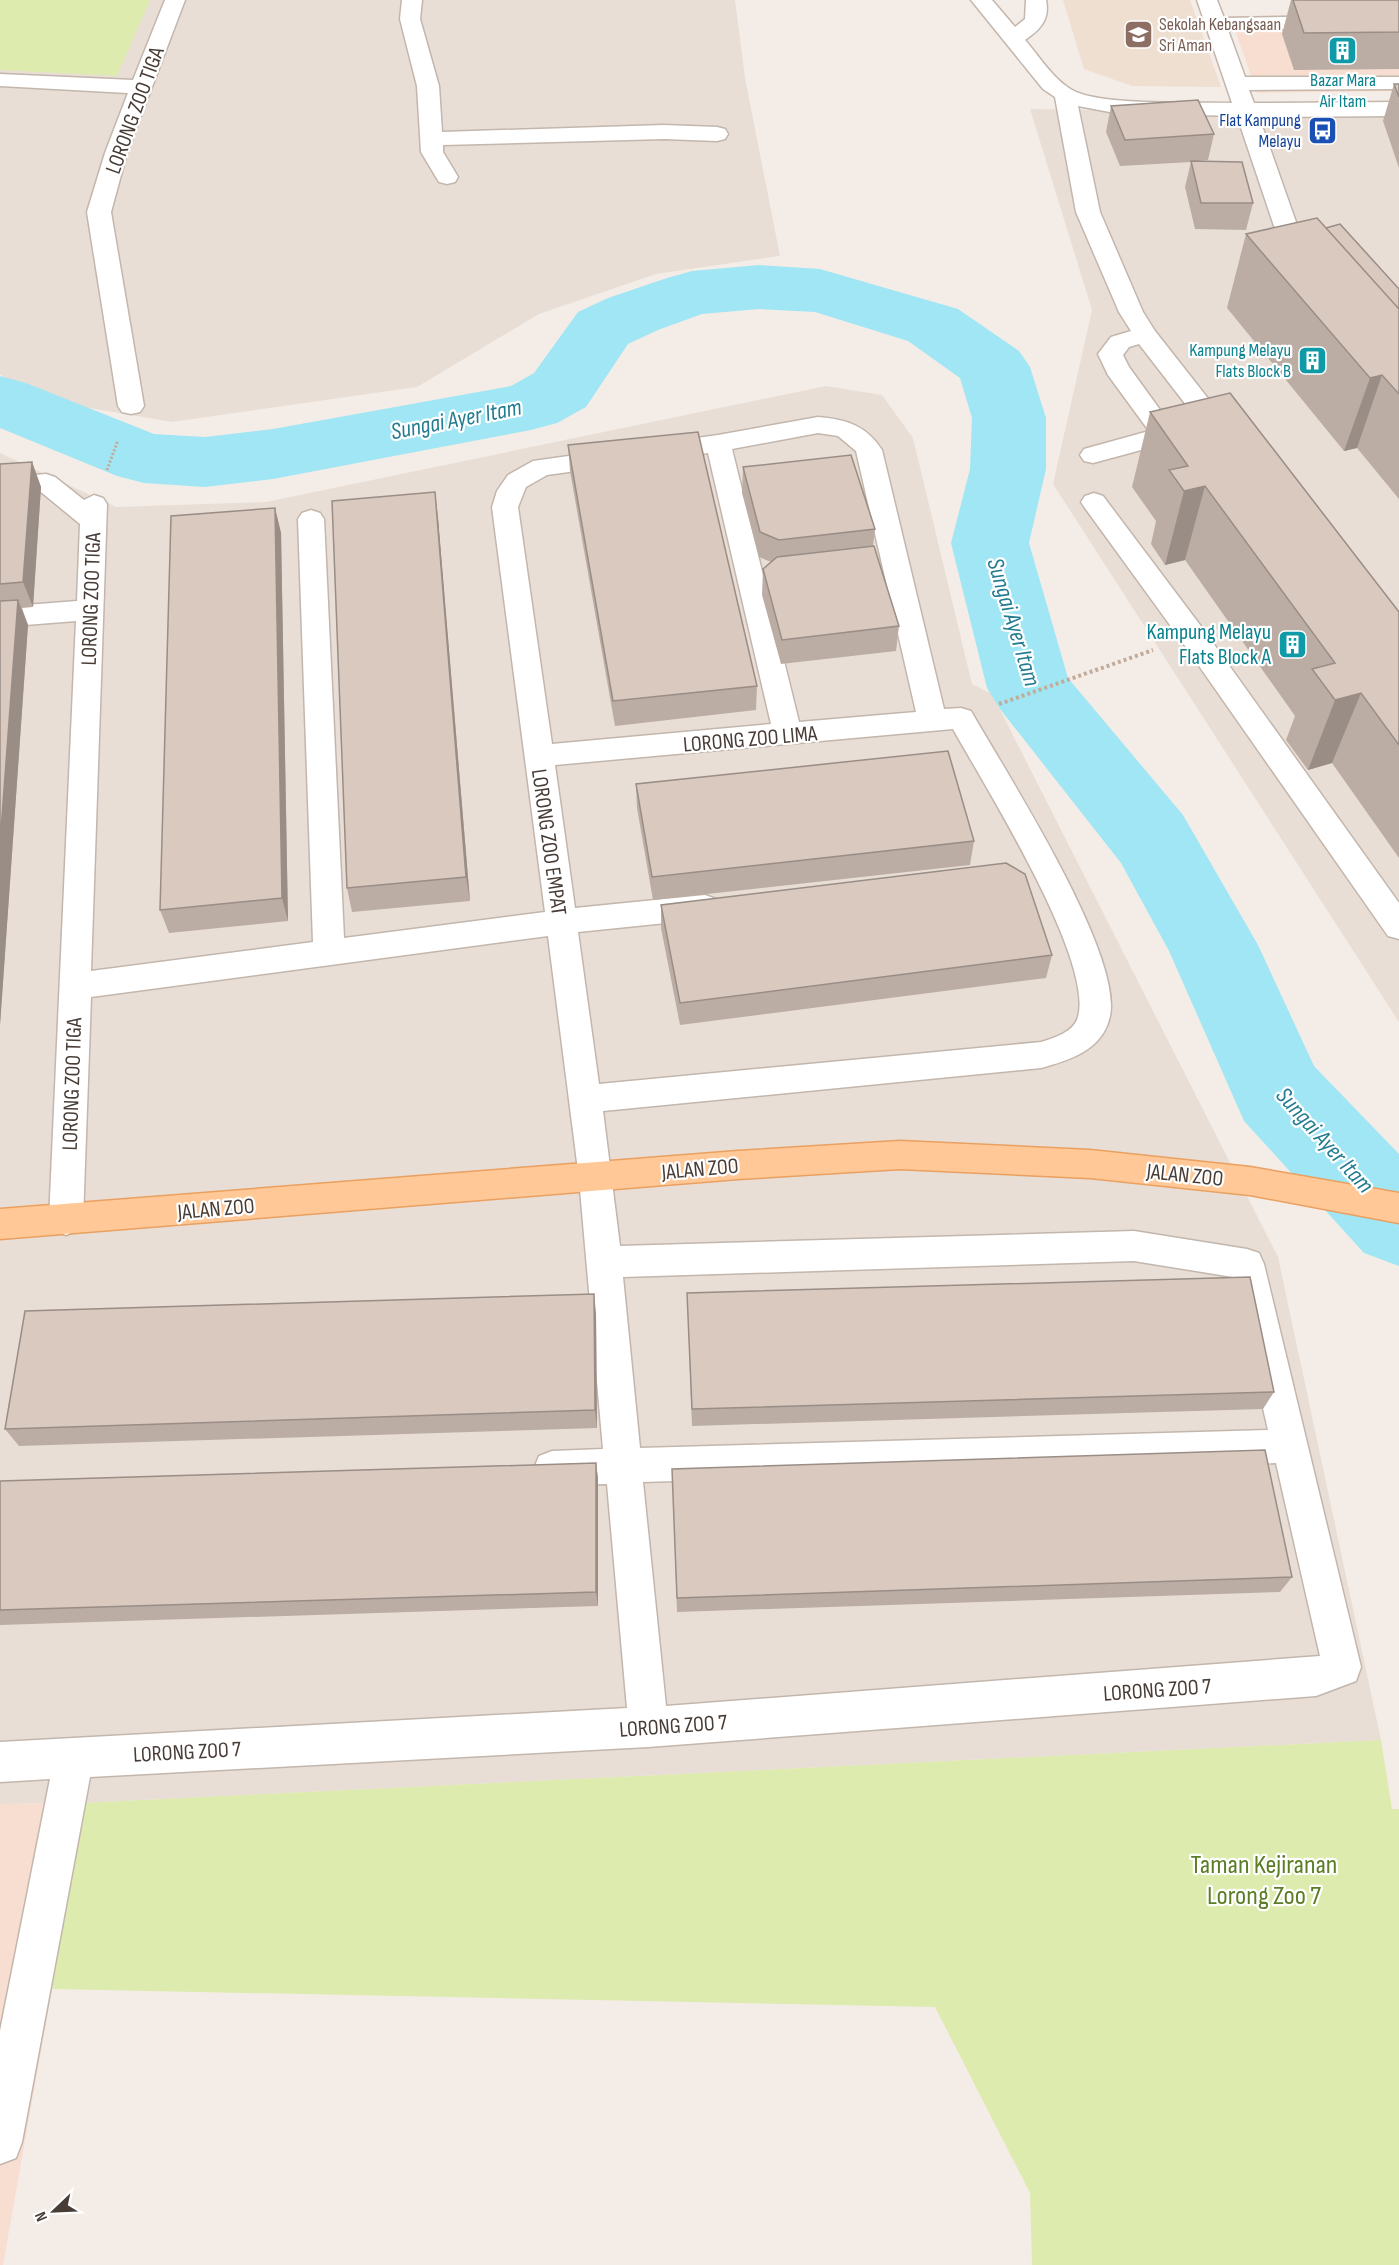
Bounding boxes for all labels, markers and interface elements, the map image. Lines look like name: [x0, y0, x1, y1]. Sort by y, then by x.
place label: Sekolah Kebangsaan Sri Aman: [1159, 14, 1281, 56]
school or university icon: Sekolah Kebangsaan Sri Aman: [1122, 18, 1154, 50]
building icon: Bazar Mara Air Itam: [1327, 35, 1359, 67]
street label: LORONG ZOO TIGA: [100, 43, 171, 178]
place label: Bazar Mara Air Itam: [1310, 70, 1376, 112]
place label: Flat Kampung Melayu: [1219, 110, 1301, 152]
bus stop icon: Flat Kampung Melayu: [1306, 114, 1338, 146]
place label: Kampung Melayu Flats Block B: [1189, 340, 1291, 382]
building icon: Kampung Melayu Flats Block B: [1296, 344, 1328, 376]
water label: Sungai Ayer Itam: [388, 393, 524, 446]
street label: LORONG ZOO TIGA: [76, 532, 107, 666]
water label: Sungai Ayer Itam: [980, 555, 1047, 690]
place label: Kampung Melayu Flats Block A: [1147, 619, 1272, 671]
building icon: Kampung Melayu Flats Block A: [1276, 628, 1308, 660]
street label: LORONG ZOO LIMA: [682, 720, 819, 759]
street label: LORONG ZOO EMPAT: [525, 767, 572, 917]
street label: LORONG ZOO TIGA: [57, 1017, 88, 1151]
water label: Sungai Ayer Itam: [1270, 1081, 1380, 1199]
street label: JALAN ZOO: [660, 1153, 740, 1186]
street label: JALAN ZOO: [1144, 1158, 1225, 1193]
street label: JALAN ZOO: [176, 1193, 256, 1226]
street label: LORONG ZOO 7: [1102, 1673, 1212, 1708]
street label: LORONG ZOO 7: [618, 1709, 728, 1744]
street label: LORONG ZOO 7: [132, 1736, 242, 1769]
park label: Taman Kejiranan Lorong Zoo 7: [1191, 1849, 1337, 1912]
north arrow: [24, 2181, 84, 2241]
text: N: [31, 2209, 52, 2224]

